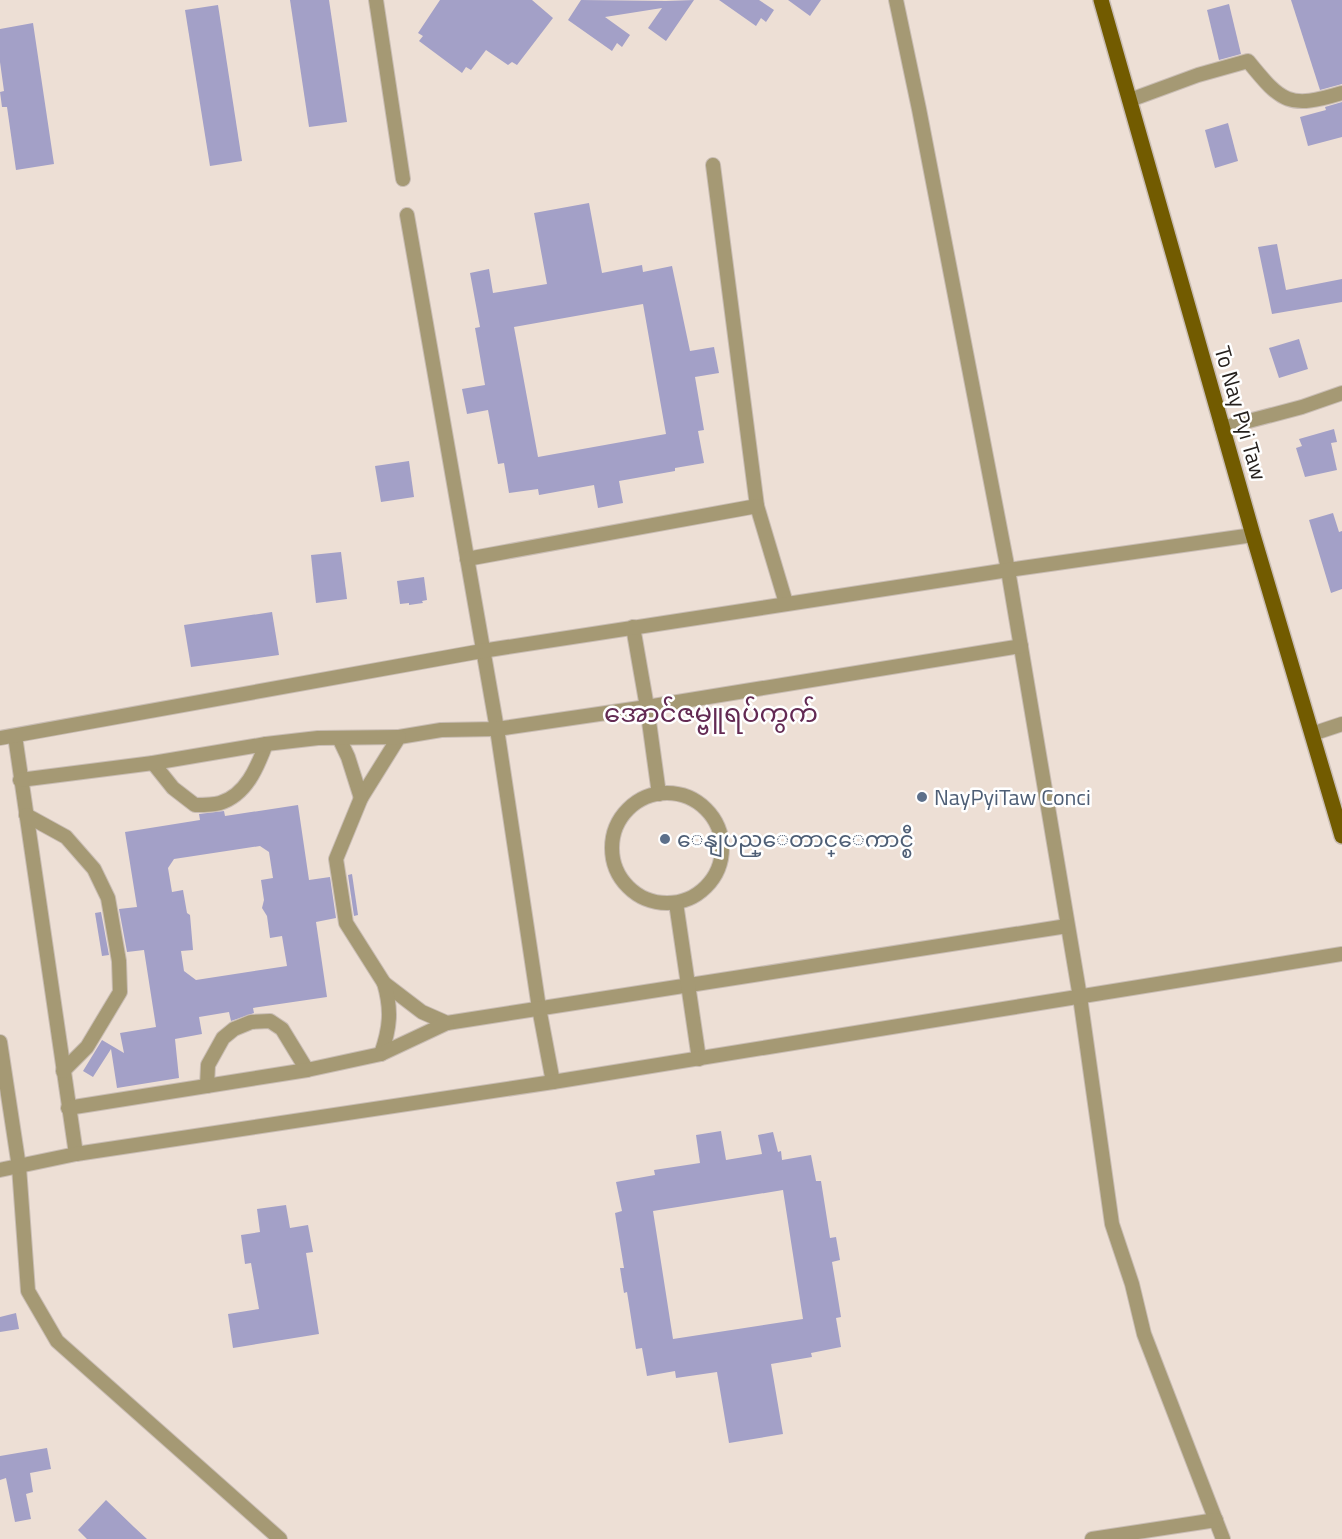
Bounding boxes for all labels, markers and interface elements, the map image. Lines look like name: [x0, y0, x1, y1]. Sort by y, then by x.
street label: To Nay Pyi Taw: [1206, 342, 1276, 484]
district label: အောင်ဇမ္ဗူရပ်ကွက်: [604, 693, 818, 735]
place label: NayPyiTaw Conci: [934, 780, 1091, 814]
marker: NayPyiTaw Conci: [915, 790, 929, 804]
place label: ေနျပည္ေတာင္ေကာင္စီ: [677, 822, 914, 858]
marker: ေနျပည္ေတာင္ေကာင္စီ: [658, 832, 672, 846]

